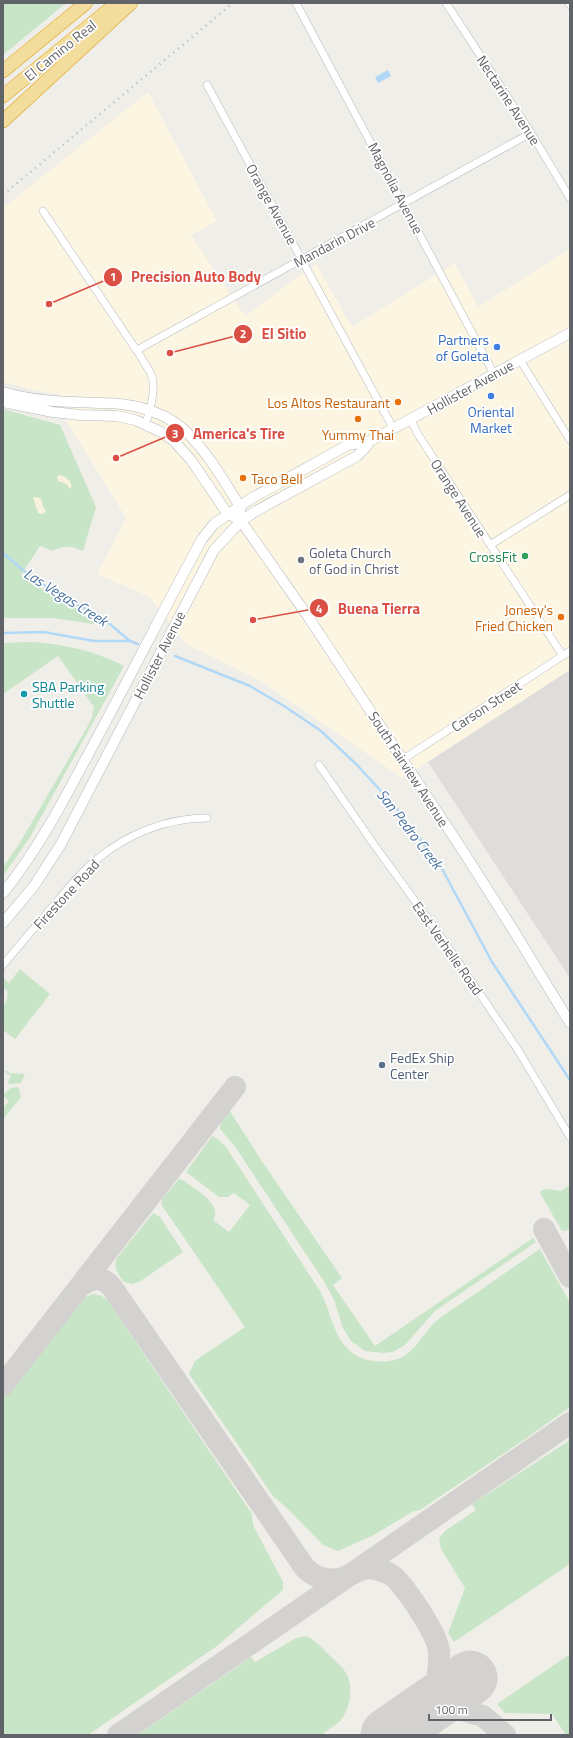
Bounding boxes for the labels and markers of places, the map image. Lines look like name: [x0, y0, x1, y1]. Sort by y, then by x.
callout: Precision Auto Body: [103, 263, 269, 290]
callout: El Sitio: [233, 320, 314, 347]
place label: Partners of Goleta: [436, 329, 489, 366]
marker: Partners of Goleta: [492, 342, 502, 352]
marker: Oriental Market: [486, 391, 496, 401]
place label: Los Altos Restaurant: [267, 392, 390, 413]
marker: Los Altos Restaurant: [393, 397, 403, 407]
place label: Oriental Market: [468, 401, 514, 438]
marker: Yummy Thai: [353, 414, 363, 424]
callout: America's Tire: [165, 420, 293, 447]
place label: Yummy Thai: [322, 424, 394, 445]
place label: Taco Bell: [251, 468, 303, 489]
marker: Taco Bell: [238, 473, 248, 483]
place label: Goleta Church of God in Christ: [309, 542, 399, 579]
place label: CrossFit: [469, 546, 517, 567]
marker: CrossFit: [520, 551, 530, 561]
marker: Goleta Church of God in Christ: [296, 555, 306, 565]
callout: Buena Tierra: [309, 595, 428, 622]
place label: Jonesy's Fried Chicken: [475, 599, 553, 636]
marker: Jonesy's Fried Chicken: [556, 612, 566, 622]
place label: SBA Parking Shuttle: [32, 676, 104, 713]
marker: SBA Parking Shuttle: [19, 689, 29, 699]
place label: FedEx Ship Center: [390, 1047, 454, 1084]
marker: FedEx Ship Center: [377, 1060, 387, 1070]

